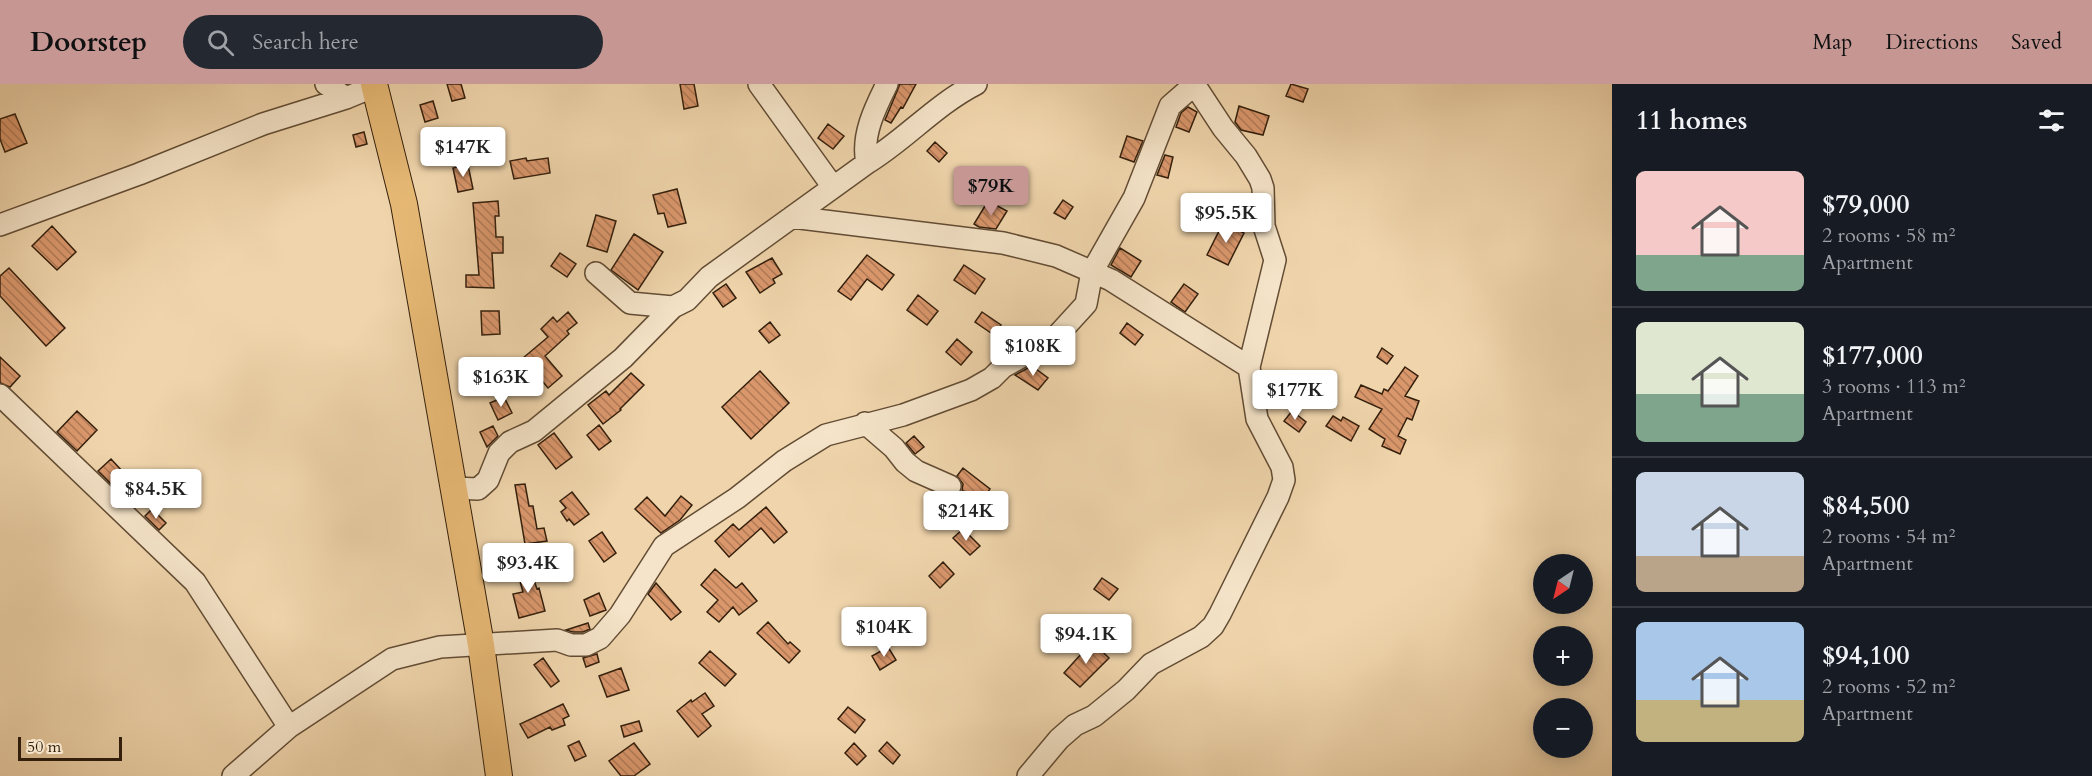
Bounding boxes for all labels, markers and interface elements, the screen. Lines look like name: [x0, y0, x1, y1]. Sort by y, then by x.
search box: [183, 15, 603, 69]
text: Doorstep: [30, 23, 147, 61]
icon: search: [204, 26, 237, 59]
text: Search here: [252, 27, 359, 57]
text: Map: [1812, 28, 1852, 57]
text: Directions: [1885, 28, 1978, 57]
text: Saved: [2011, 28, 2062, 57]
text: 11 homes: [1636, 103, 1747, 138]
icon: filters: [2035, 104, 2068, 137]
pin: $147K: [421, 127, 505, 178]
text: $147K: [434, 133, 492, 160]
pin: $79K: [955, 166, 1027, 217]
text: $79K: [968, 172, 1014, 199]
text: $79,000: [1822, 187, 1910, 222]
pin: $95.5K: [1177, 193, 1275, 244]
icon: home: [1684, 195, 1756, 267]
text: $95.5K: [1195, 199, 1257, 226]
text: 2 rooms · 58 m²: [1822, 222, 1955, 249]
text: Apartment: [1822, 249, 1913, 276]
pin: $108K: [991, 326, 1075, 377]
text: $108K: [1004, 332, 1062, 359]
text: $177,000: [1822, 338, 1923, 373]
icon: home: [1684, 346, 1756, 418]
pin: $163K: [459, 357, 543, 408]
text: $163K: [472, 363, 530, 390]
pin: $177K: [1253, 370, 1337, 421]
text: 3 rooms · 113 m²: [1822, 373, 1966, 400]
text: $177K: [1266, 376, 1324, 403]
text: Apartment: [1822, 400, 1913, 427]
pin: $84.5K: [107, 469, 205, 520]
text: $84.5K: [125, 475, 187, 502]
text: $84,500: [1822, 488, 1910, 523]
pin: $214K: [924, 491, 1008, 542]
icon: home: [1684, 496, 1756, 568]
text: $214K: [937, 497, 995, 524]
text: 2 rooms · 54 m²: [1822, 523, 1955, 550]
pin: $93.4K: [479, 543, 577, 594]
text: $93.4K: [497, 549, 559, 576]
text: Apartment: [1822, 550, 1913, 577]
north arrow: [1533, 554, 1593, 614]
map controls: [1533, 554, 1593, 758]
pin: $104K: [842, 607, 926, 658]
text: $104K: [855, 613, 913, 640]
pin: $94.1K: [1037, 614, 1135, 665]
text: $94.1K: [1055, 620, 1117, 647]
button: +: [1533, 626, 1593, 686]
text: $94,100: [1822, 638, 1910, 673]
icon: home: [1684, 646, 1756, 718]
text: 2 rooms · 52 m²: [1822, 673, 1955, 700]
button: −: [1533, 698, 1593, 758]
text: Apartment: [1822, 700, 1913, 727]
scale bar: [18, 734, 122, 762]
text: 50 m: [27, 736, 61, 758]

